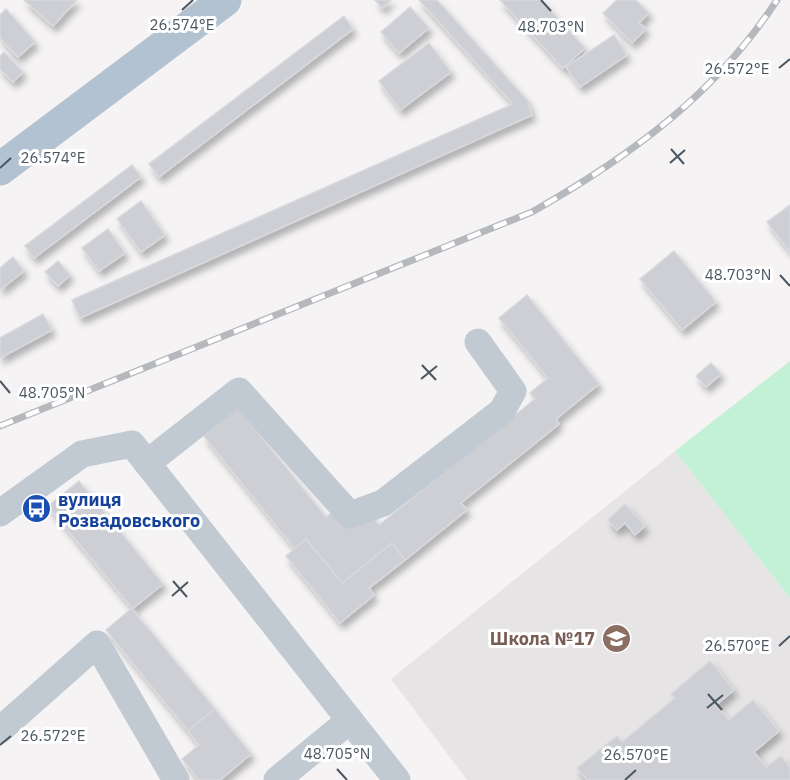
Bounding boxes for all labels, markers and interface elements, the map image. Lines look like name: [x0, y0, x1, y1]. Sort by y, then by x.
text: 26.574°E: [150, 15, 214, 34]
text: 48.703°N: [518, 17, 584, 36]
text: 26.572°E: [705, 59, 769, 78]
text: 26.574°E: [21, 148, 85, 167]
text: 48.703°N: [705, 265, 771, 284]
text: 48.705°N: [19, 383, 85, 402]
place label: вулиця Розвадовського: [58, 488, 200, 532]
bus stop icon: вулиця Розвадовського: [21, 493, 53, 525]
school or university icon: Школа №17: [600, 622, 632, 654]
place label: Школа №17: [490, 627, 595, 650]
text: 26.570°E: [705, 636, 769, 655]
text: 26.572°E: [21, 726, 85, 745]
text: 48.705°N: [304, 744, 370, 763]
text: 26.570°E: [604, 745, 668, 764]

